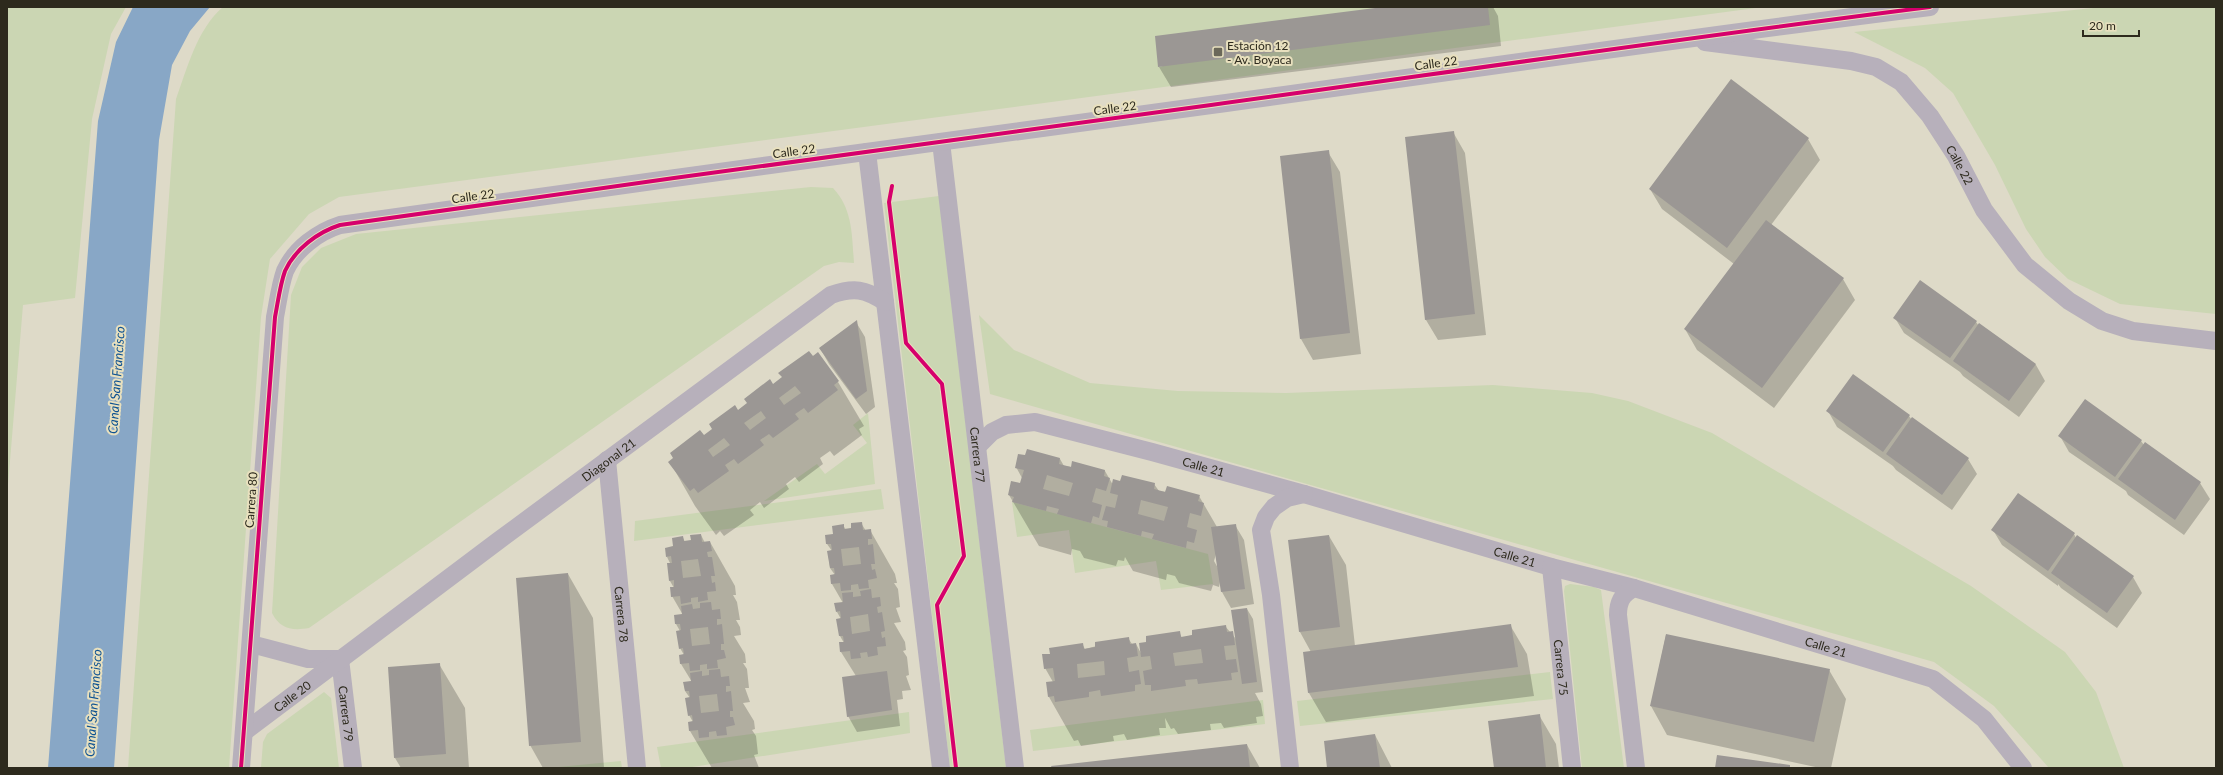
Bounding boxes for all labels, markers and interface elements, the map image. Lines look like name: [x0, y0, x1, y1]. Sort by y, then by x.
scale bar: [2083, 12, 2139, 38]
text: 20 m: [2089, 18, 2116, 33]
place label: Estación 12 - Av. Boyaca: [1227, 38, 1292, 67]
marker: Estación 12 - Av. Boyaca: [1212, 46, 1224, 58]
street label: Calle 22: [1414, 53, 1458, 73]
street label: Calle 22: [1093, 98, 1137, 118]
street label: Calle 22: [772, 141, 816, 161]
street label: Calle 22: [1943, 142, 1977, 187]
street label: Calle 22: [451, 186, 495, 206]
water label: Canal San Francisco: [104, 325, 128, 434]
street label: Carrera 77: [967, 426, 989, 484]
street label: Diagonal 21: [578, 435, 638, 484]
street label: Calle 21: [1181, 453, 1226, 479]
street label: Carrera 80: [242, 471, 260, 528]
street label: Calle 21: [1492, 543, 1538, 570]
street label: Carrera 78: [612, 586, 632, 643]
street label: Calle 21: [1803, 633, 1849, 660]
street label: Carrera 75: [1551, 639, 1572, 696]
water label: Canal San Francisco: [81, 648, 105, 757]
street label: Calle 20: [270, 677, 314, 715]
street label: Carrera 79: [336, 685, 357, 742]

